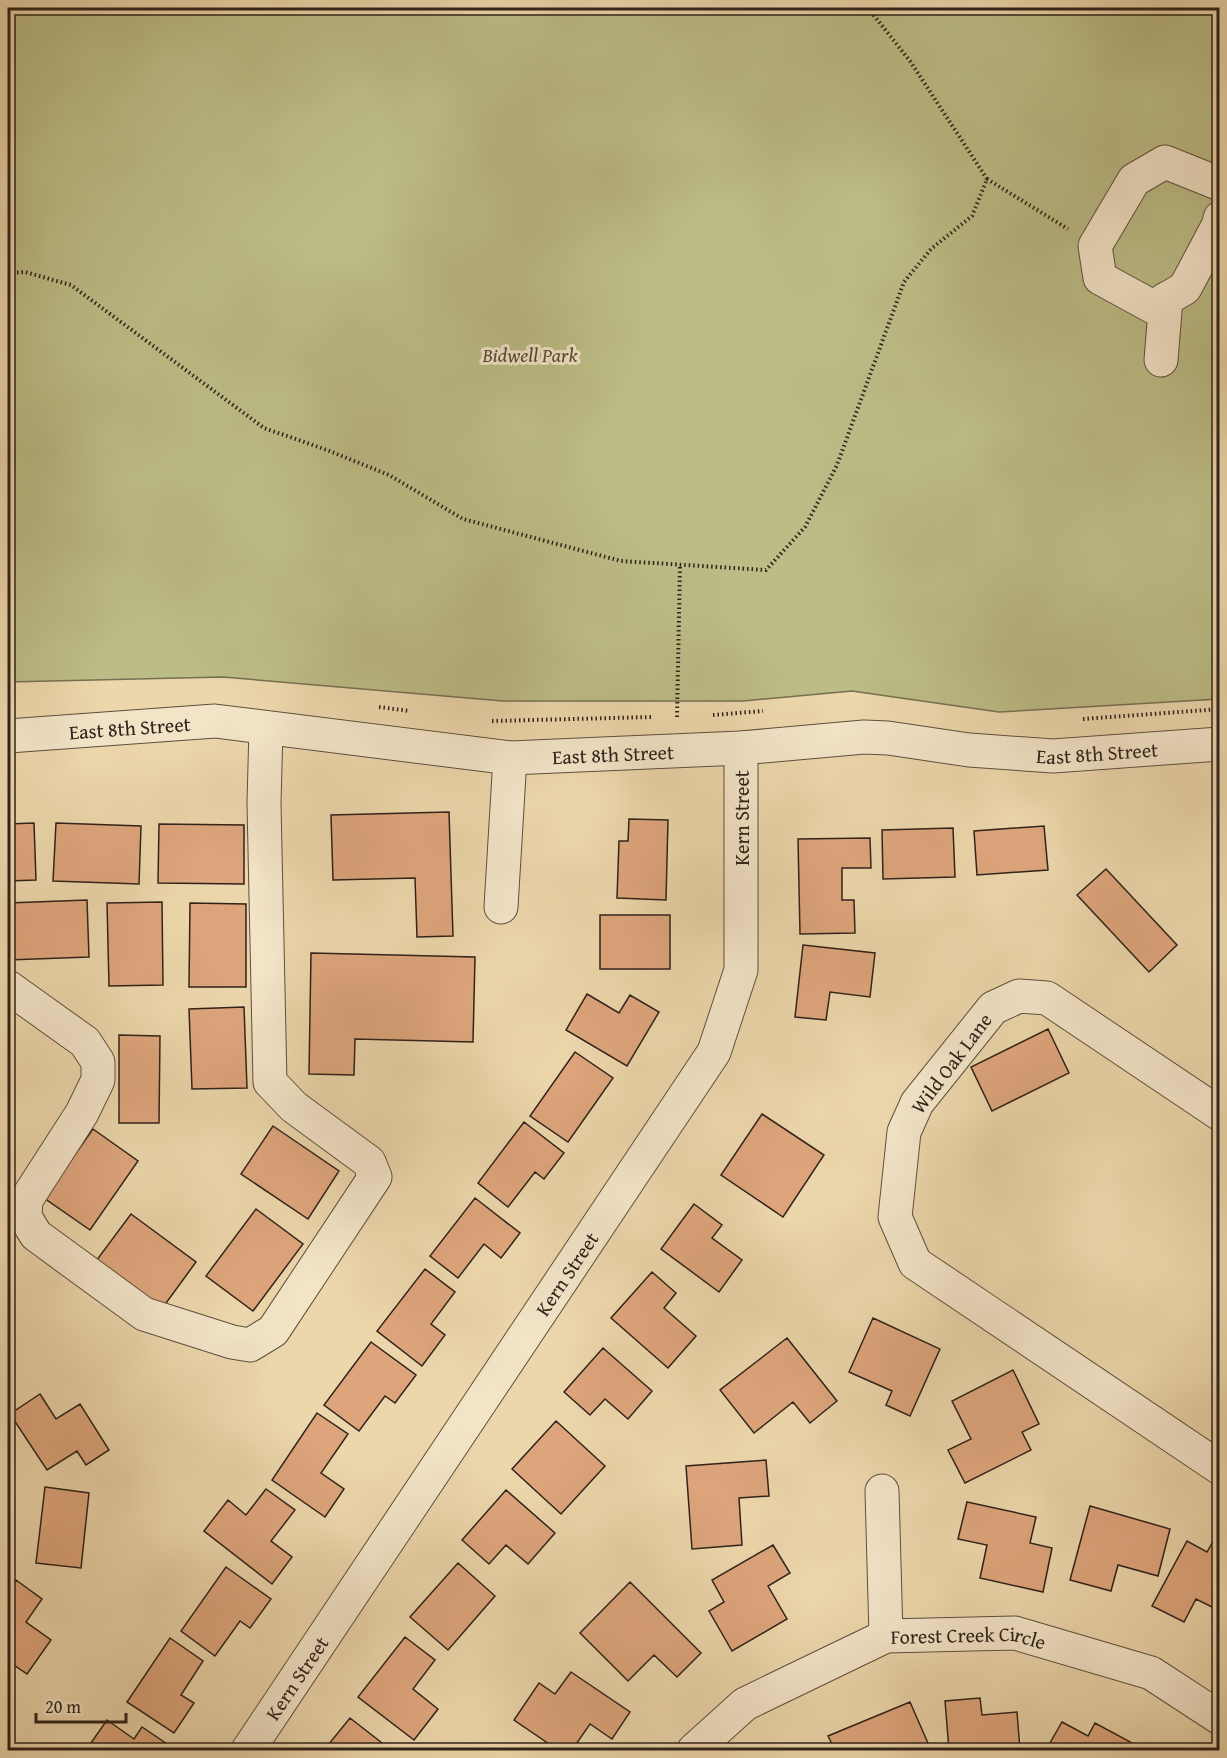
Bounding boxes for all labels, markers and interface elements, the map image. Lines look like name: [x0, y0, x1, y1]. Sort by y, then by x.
park label: Bidwell Park: [481, 340, 578, 369]
street label: East 8th Street: [68, 708, 192, 746]
street label: East 8th Street: [1035, 734, 1159, 771]
street label: East 8th Street: [551, 736, 675, 771]
street label: Kern Street: [727, 770, 756, 866]
street label: Wild Oak Lane: [904, 1007, 998, 1119]
street label: Kern Street: [528, 1226, 605, 1321]
street label: Forest Creek Circle: [890, 1618, 1050, 1656]
street label: Kern Street: [258, 1630, 335, 1726]
scale bar: [36, 1686, 126, 1724]
text: 20 m: [45, 1693, 81, 1720]

